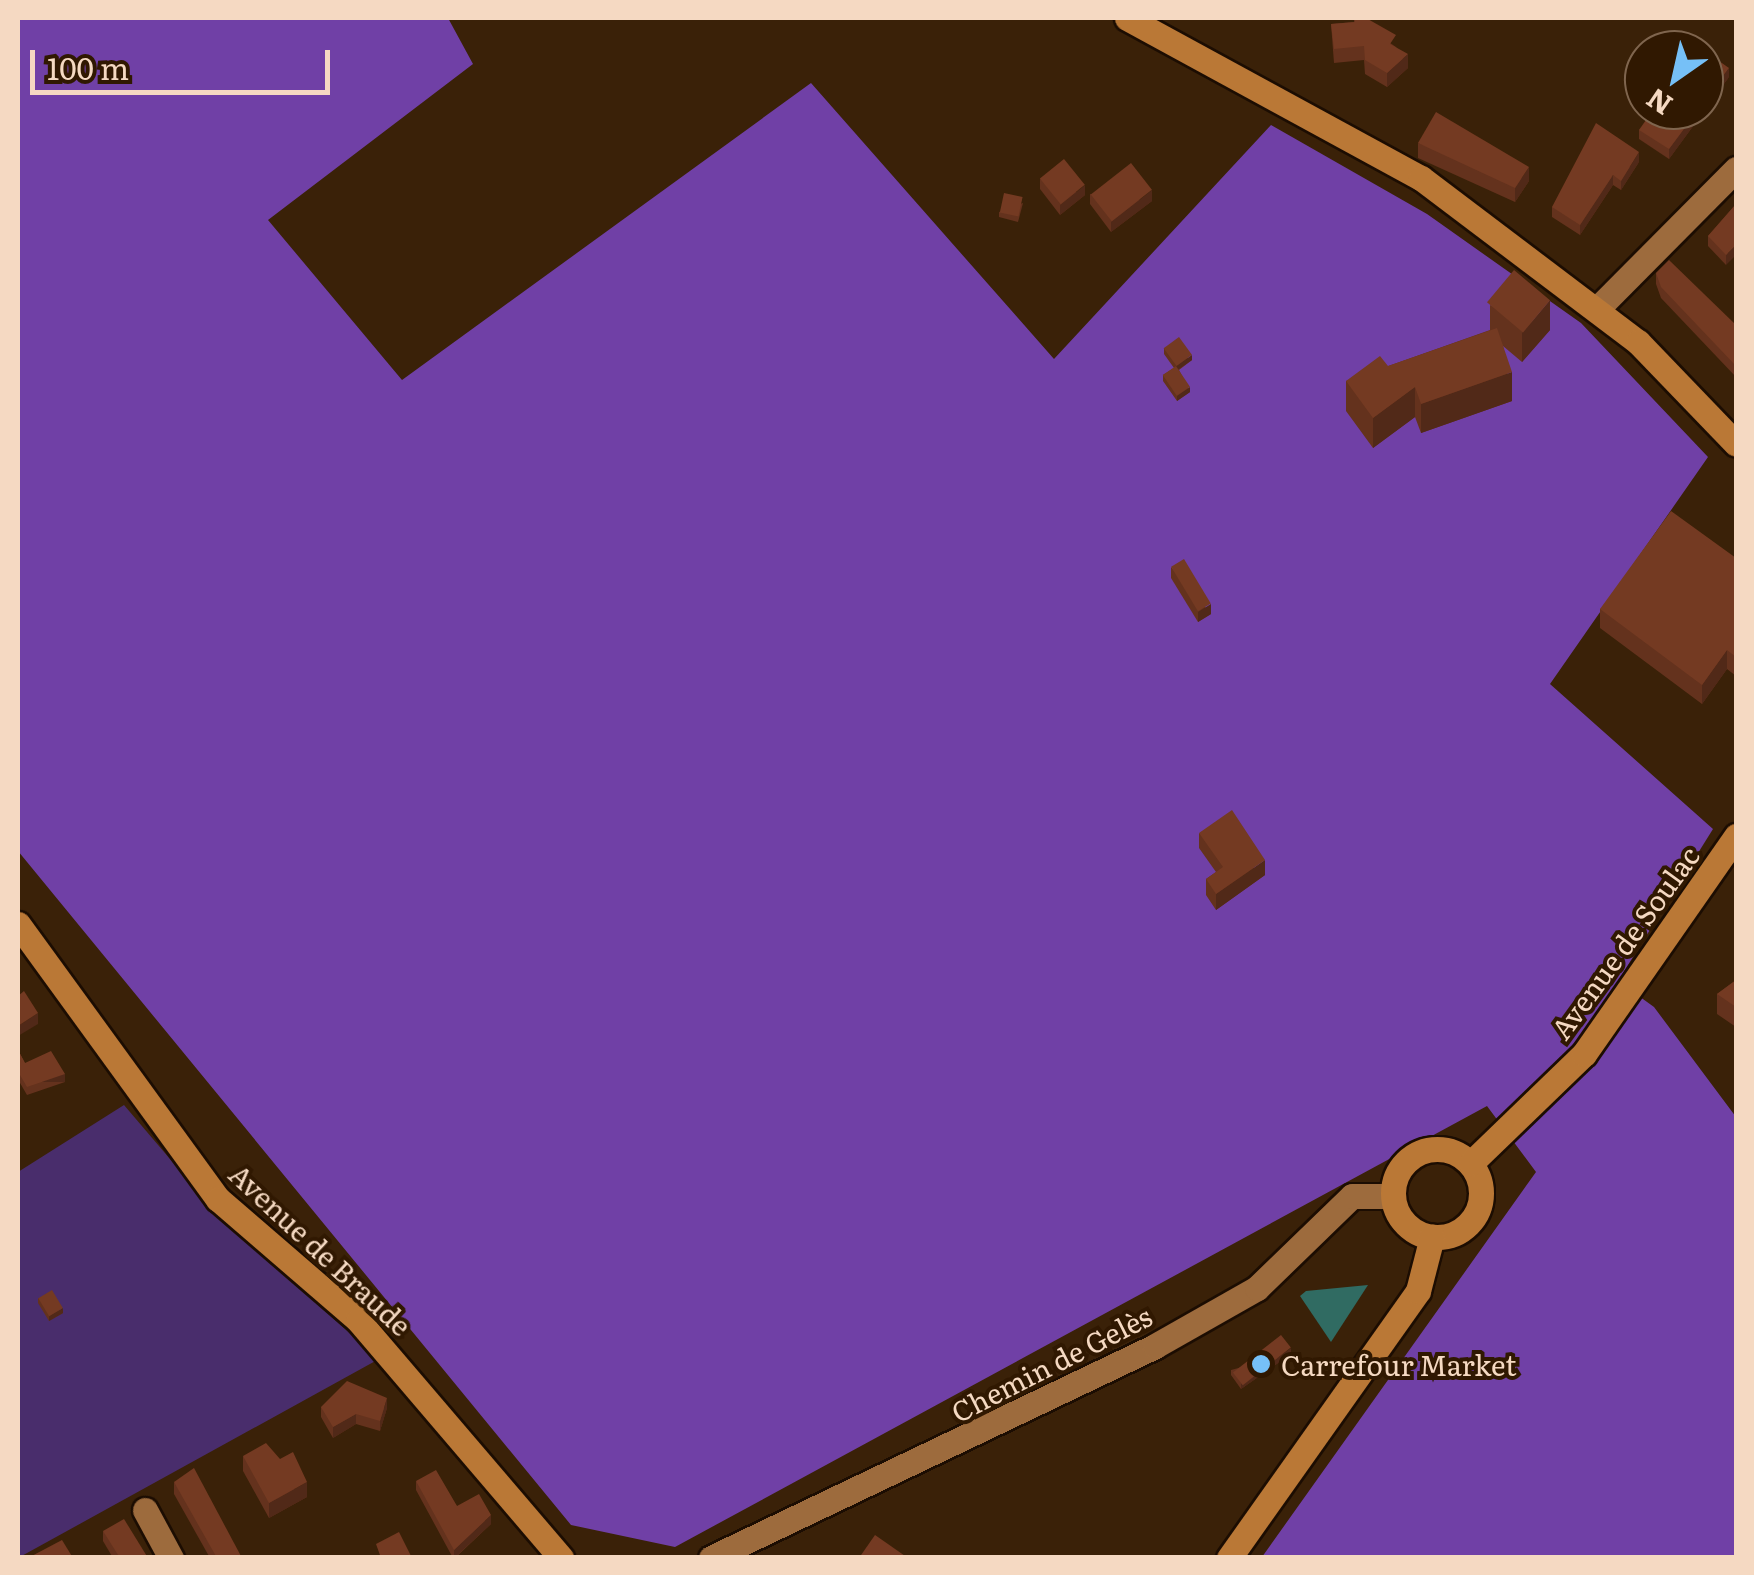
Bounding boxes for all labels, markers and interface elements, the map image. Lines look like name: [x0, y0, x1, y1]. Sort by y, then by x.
scale bar: [35, 30, 335, 92]
north arrow: [1624, 30, 1724, 130]
text: 100 m: [47, 45, 129, 89]
text: N: [1637, 79, 1680, 127]
street label: Avenue de Soulac: [1543, 839, 1705, 1045]
street label: Avenue de Braude: [223, 1156, 419, 1342]
street label: Chemin de Gelès: [945, 1298, 1157, 1428]
place label: Carrefour Market: [1281, 1347, 1516, 1381]
marker: Carrefour Market: [1250, 1353, 1272, 1375]

